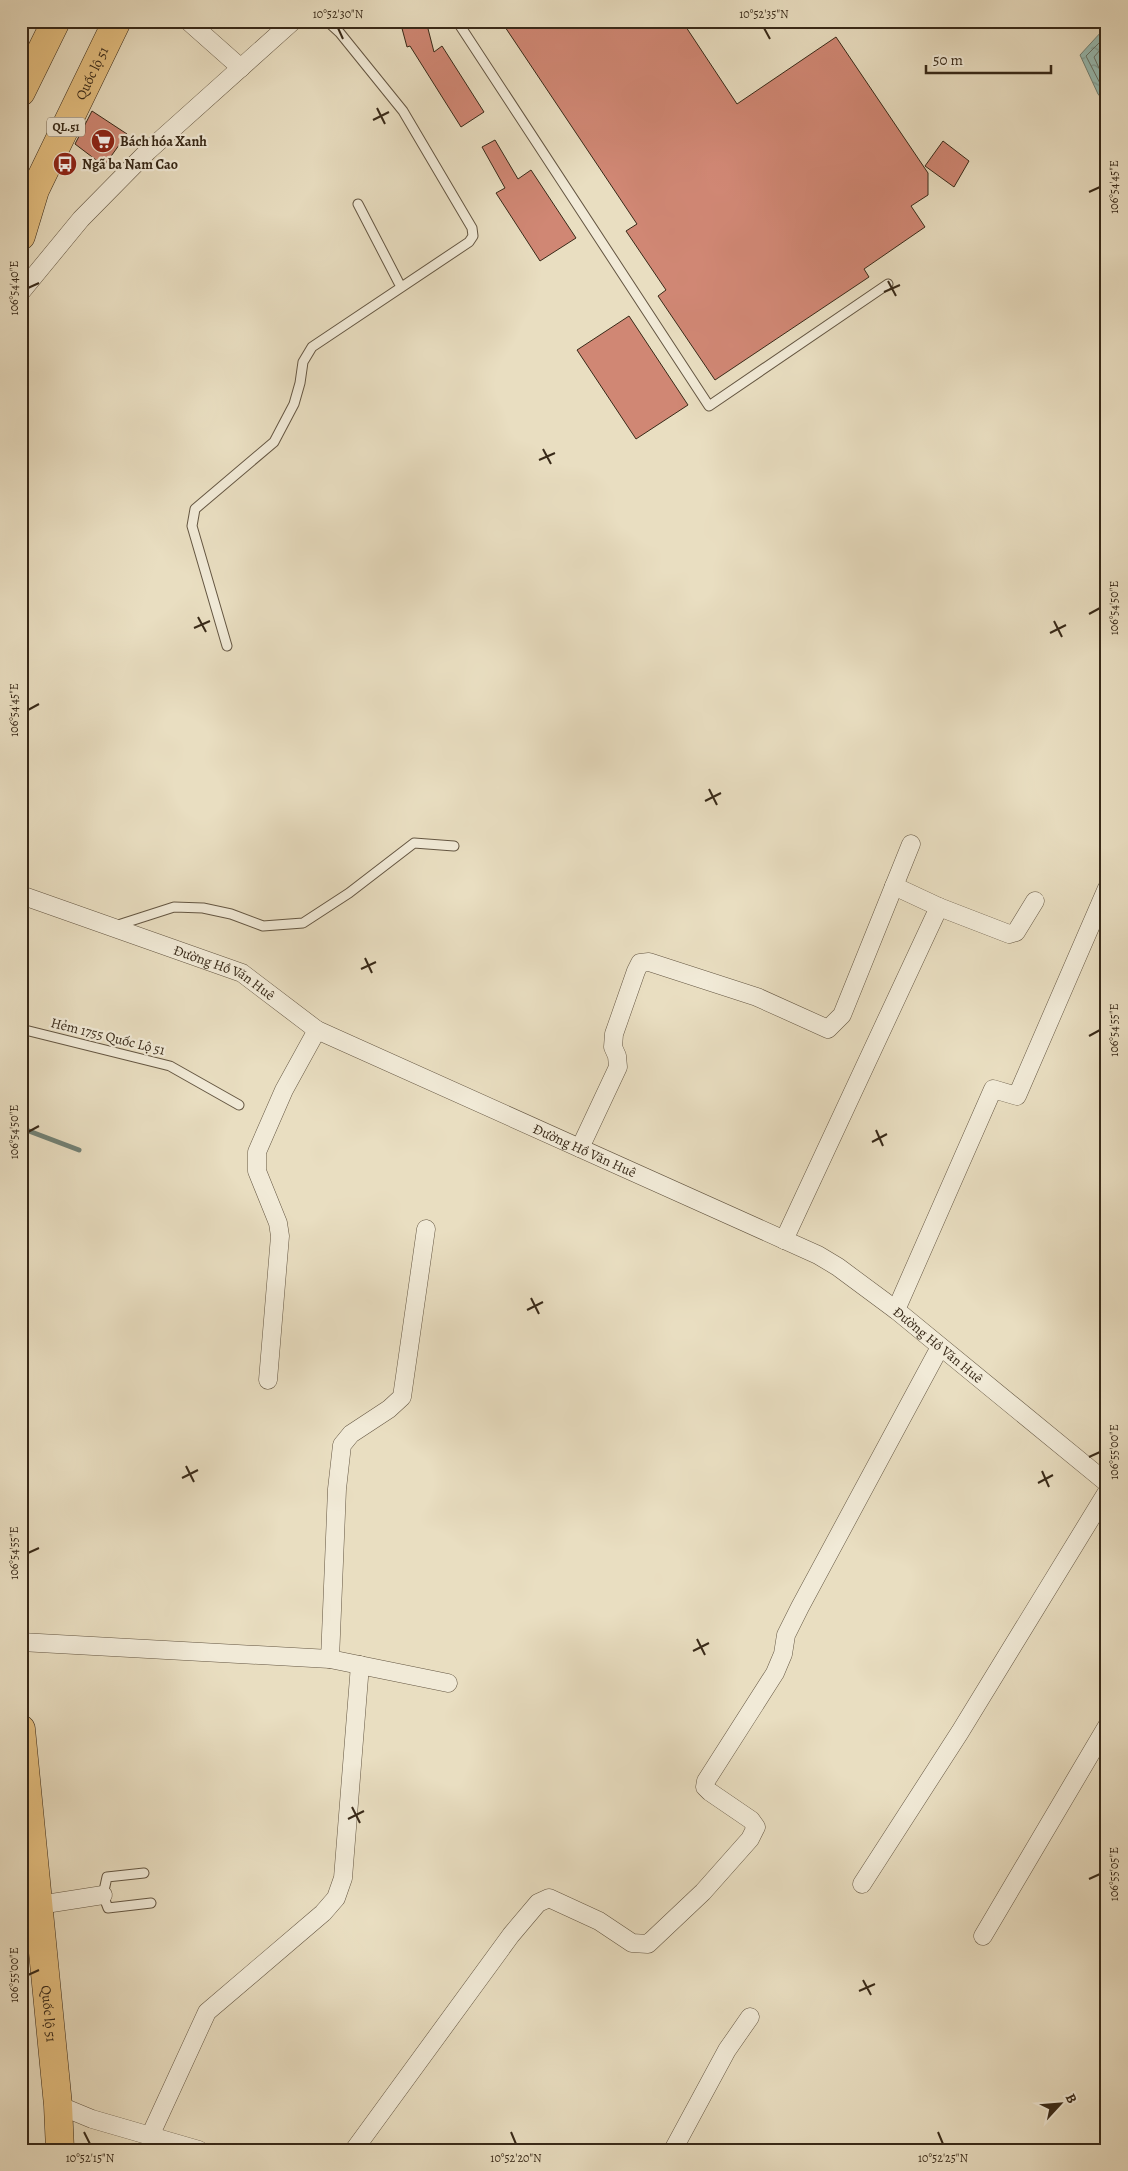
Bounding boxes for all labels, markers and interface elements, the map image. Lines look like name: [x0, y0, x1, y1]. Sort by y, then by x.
text: 10°52'30"N: [313, 6, 364, 22]
text: 10°52'35"N: [739, 6, 789, 22]
scale bar: [926, 42, 1050, 74]
street label: Quốc lộ 51: [71, 43, 113, 103]
text: 50 m: [933, 50, 963, 70]
road number: QL.51: [47, 118, 85, 136]
supermarket icon: Bách hóa Xanh: [90, 128, 116, 154]
place label: Bách hóa Xanh: [120, 132, 207, 151]
bus stop icon: Ngã ba Nam Cao: [52, 151, 78, 177]
place label: Ngã ba Nam Cao: [82, 155, 178, 174]
text: 106°54'45"E: [1106, 160, 1122, 214]
text: 106°54'40"E: [6, 261, 22, 315]
text: 106°54'50"E: [1106, 581, 1122, 635]
text: 106°54'45"E: [6, 683, 22, 737]
street label: Đường Hồ Văn Huê: [171, 941, 279, 1005]
text: 106°54'55"E: [1106, 1003, 1122, 1057]
street label: Hẻm 1755 Quốc Lộ 51: [49, 1013, 167, 1060]
text: 106°54'50"E: [6, 1105, 22, 1159]
street label: Đường Hồ Văn Huê: [530, 1119, 639, 1182]
street label: Đường Hồ Văn Huê: [889, 1302, 987, 1388]
text: 106°55'00"E: [1106, 1424, 1122, 1480]
text: 106°54'55"E: [6, 1526, 22, 1580]
text: 106°55'05"E: [1106, 1847, 1122, 1901]
text: 106°55'00"E: [6, 1947, 22, 2003]
street label: Quốc lộ 51: [36, 1984, 61, 2043]
north arrow: [1036, 2078, 1086, 2128]
text: B: [1061, 2090, 1082, 2107]
text: 10°52'15"N: [66, 2150, 115, 2166]
text: 10°52'20"N: [490, 2150, 542, 2166]
text: 10°52'25"N: [918, 2150, 968, 2166]

